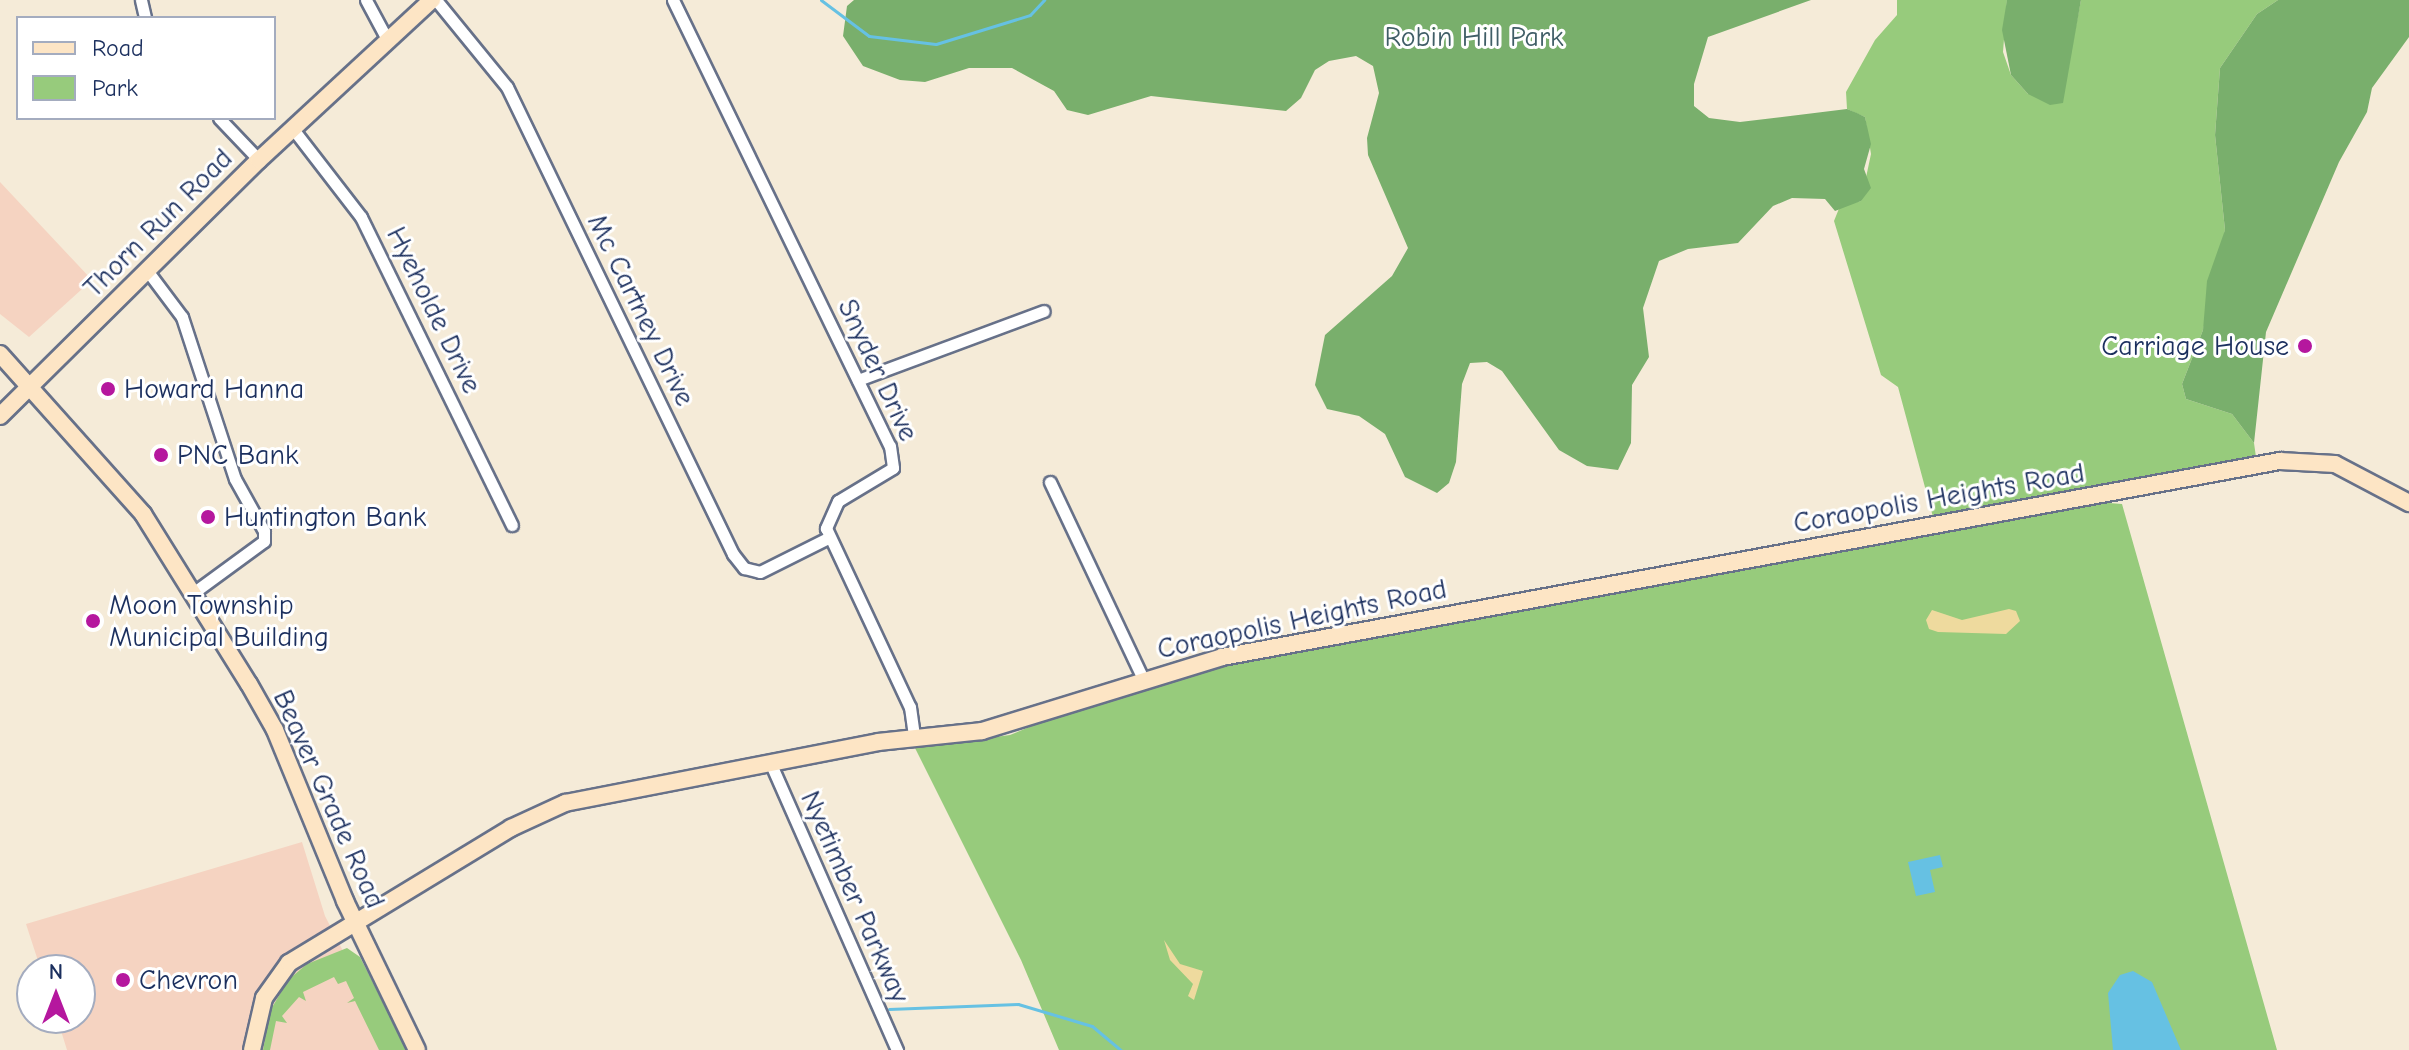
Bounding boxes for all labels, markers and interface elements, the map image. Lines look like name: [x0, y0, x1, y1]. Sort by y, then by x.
legend: [16, 16, 276, 120]
park label: Robin Hill Park: [1384, 20, 1564, 54]
text: Road: [92, 34, 144, 62]
text: Park: [92, 74, 138, 102]
street label: Thorn Run Road: [77, 142, 239, 304]
street label: Mc Cartney Drive: [580, 209, 702, 411]
street label: Hyeholde Drive: [379, 221, 489, 399]
street label: Snyder Drive: [831, 294, 925, 446]
place label: Carriage House: [2101, 329, 2289, 363]
marker: Carriage House: [2296, 337, 2314, 355]
place label: Howard Hanna: [124, 372, 304, 406]
marker: Howard Hanna: [99, 380, 117, 398]
place label: PNC Bank: [177, 438, 298, 472]
marker: PNC Bank: [152, 446, 170, 464]
street label: Coraopolis Heights Road: [1791, 456, 2087, 540]
place label: Huntington Bank: [224, 500, 426, 534]
marker: Huntington Bank: [199, 508, 217, 526]
street label: Coraopolis Heights Road: [1154, 572, 1450, 666]
place label: Moon Township Municipal Building: [109, 588, 329, 654]
marker: Moon Township Municipal Building: [84, 612, 102, 630]
street label: Beaver Grade Road: [266, 685, 392, 913]
street label: Nyetimber Parkway: [793, 786, 917, 1008]
north arrow: [16, 954, 96, 1034]
text: N: [49, 959, 63, 985]
place label: Chevron: [139, 963, 238, 997]
marker: Chevron: [114, 971, 132, 989]

